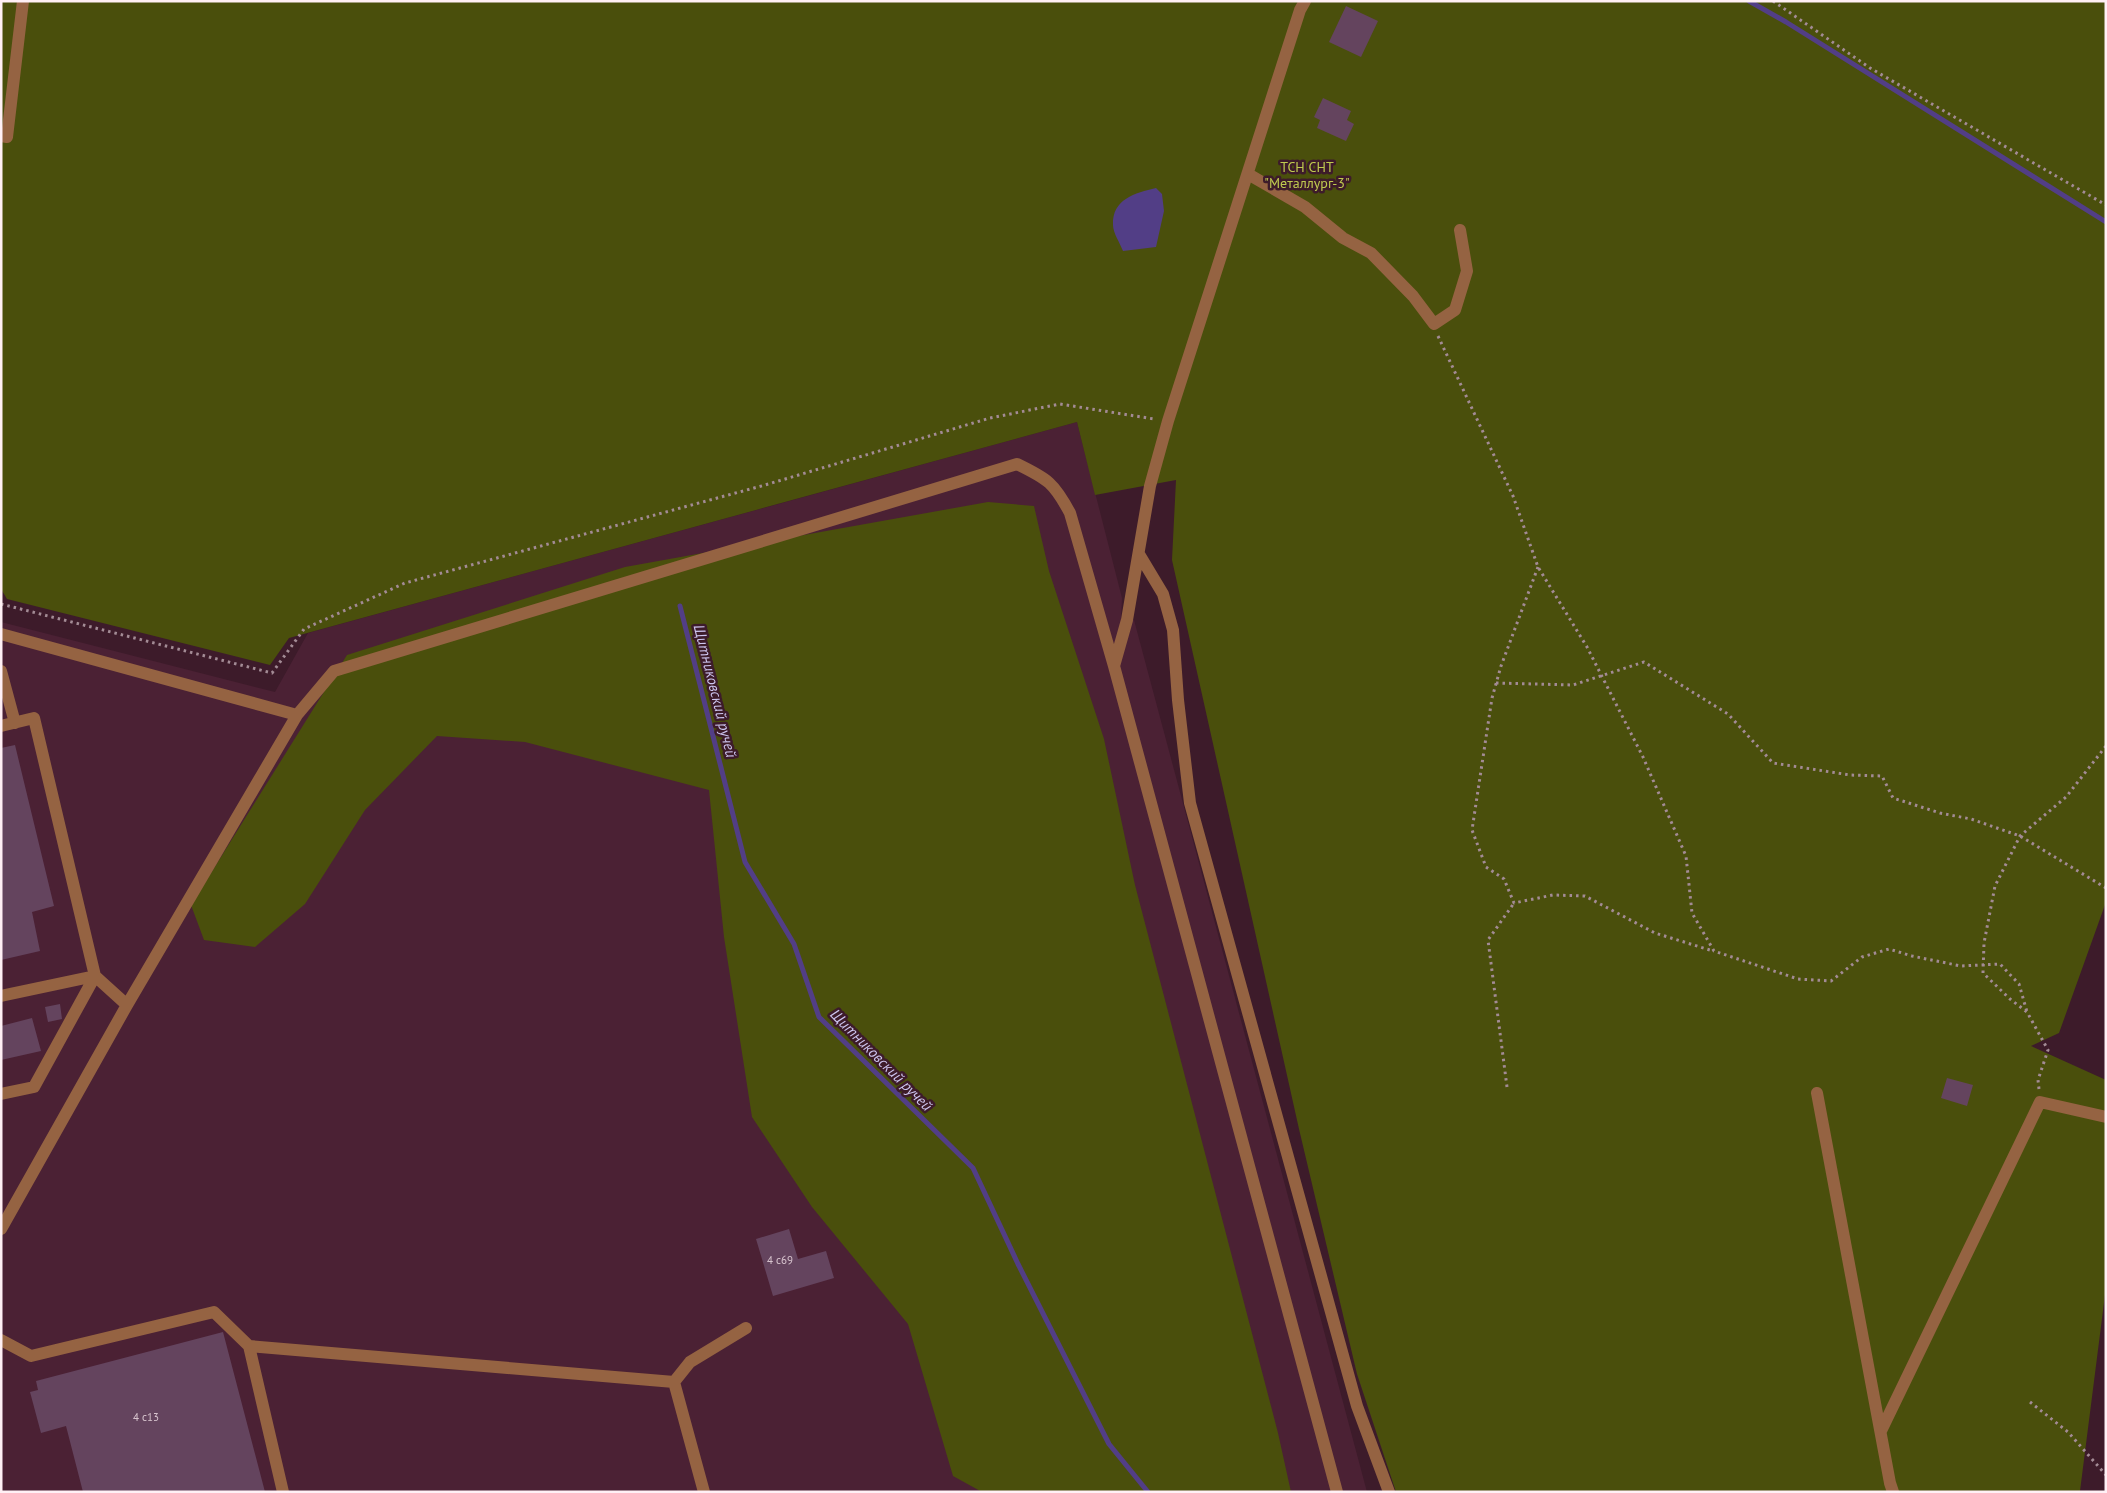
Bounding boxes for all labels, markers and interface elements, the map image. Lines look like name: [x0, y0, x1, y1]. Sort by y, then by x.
park label: ТСН СНТ "Металлург-3": [1264, 158, 1350, 192]
water label: Щитниковский ручей: [690, 622, 741, 760]
water label: Щитниковский ручей: [826, 1005, 937, 1115]
house number: 4 с69: [767, 1253, 793, 1267]
house number: 4 с13: [133, 1410, 159, 1424]

